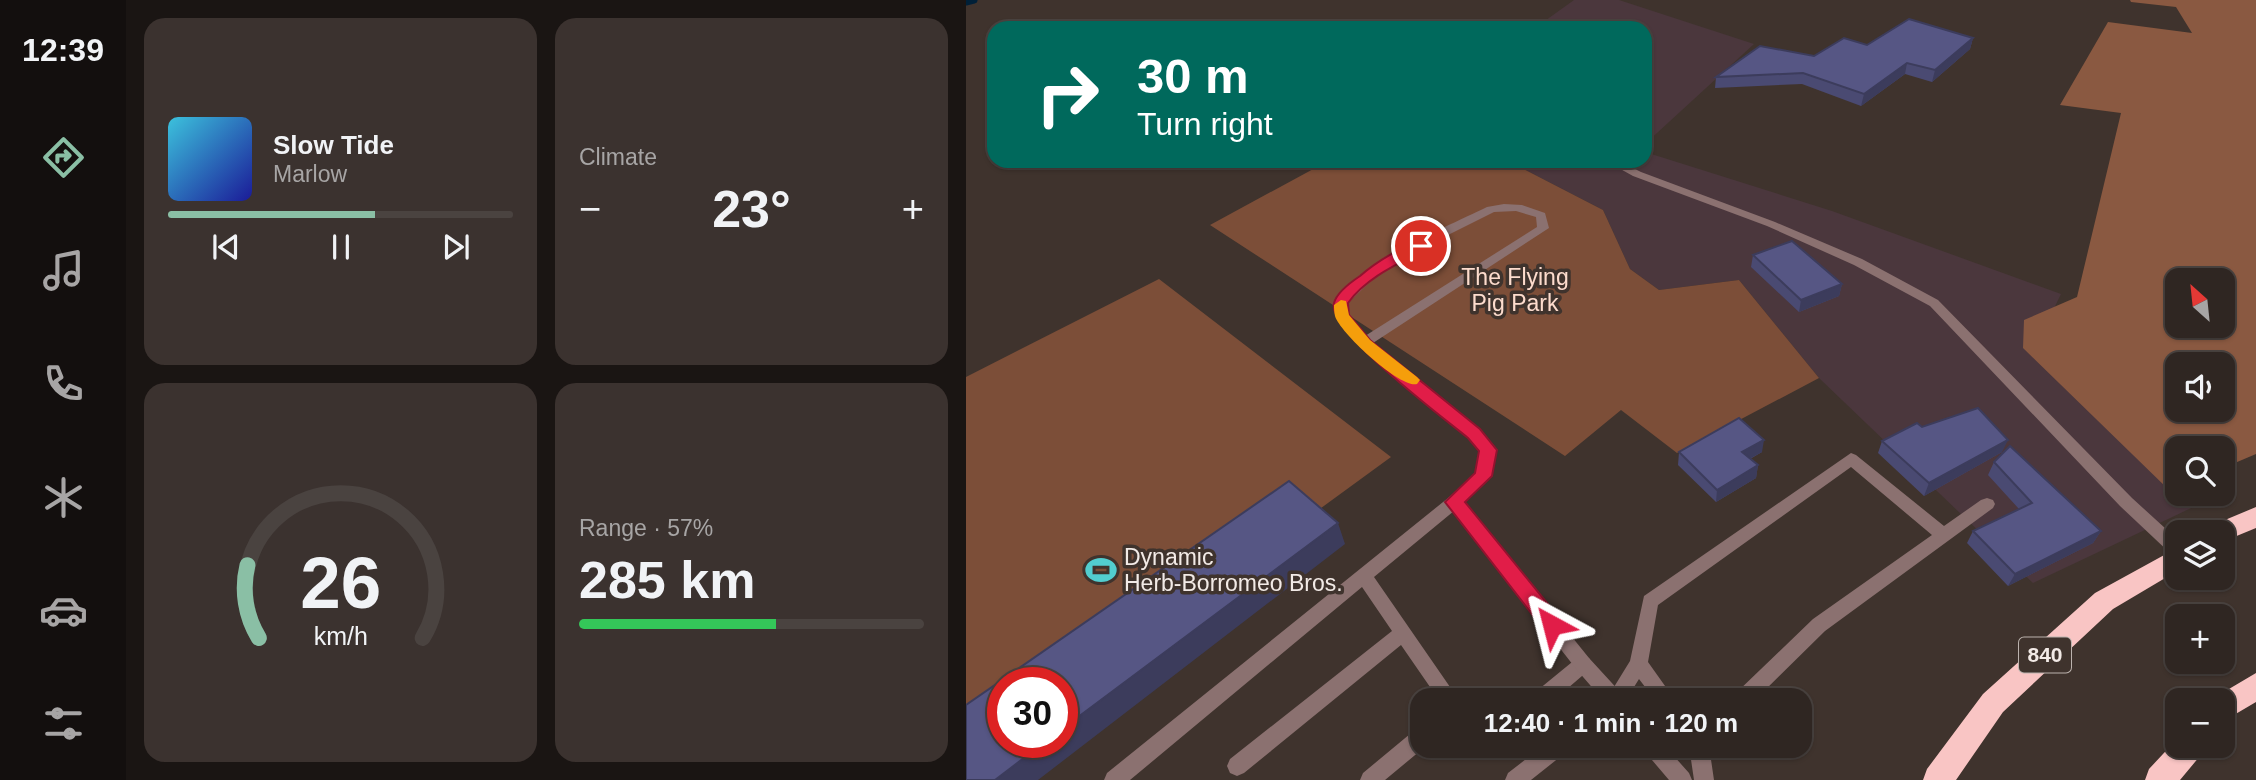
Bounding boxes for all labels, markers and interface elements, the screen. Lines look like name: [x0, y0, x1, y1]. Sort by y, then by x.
text: 12:39: [22, 32, 104, 68]
icon: right: [1022, 49, 1113, 140]
text: 30 m: [1137, 49, 1249, 103]
text: Turn right: [1137, 106, 1273, 142]
text: Slow Tide: [273, 130, 394, 160]
icon: directions: [39, 133, 88, 182]
text: Climate: [579, 144, 657, 170]
text: Marlow: [273, 161, 347, 187]
text: 23°: [712, 180, 791, 238]
text: −: [579, 188, 601, 230]
text: +: [902, 188, 924, 230]
pin: [1391, 216, 1451, 276]
icon: arrive: [1402, 227, 1440, 265]
icon: previous: [207, 228, 245, 266]
icon: pause: [322, 228, 360, 266]
icon: next: [437, 228, 475, 266]
icon: music: [39, 246, 88, 295]
park label: The Flying Pig Park: [1461, 264, 1569, 316]
north arrow: [2165, 268, 2235, 338]
map controls: [2165, 268, 2235, 758]
button: sound: [2165, 352, 2235, 422]
icon: phone: [39, 359, 88, 408]
button: search: [2165, 436, 2235, 506]
icon: climate: [39, 473, 88, 522]
text: Range · 57%: [579, 515, 713, 541]
button: layers: [2165, 520, 2235, 590]
text: 26: [300, 543, 381, 624]
place label: Dynamic Herb-Borromeo Bros.: [1124, 544, 1343, 596]
text: 285 km: [579, 551, 755, 609]
sports icon: Dynamic Herb-Borromeo Bros.: [1084, 553, 1118, 587]
icon: car: [39, 586, 88, 635]
position arrow: [1515, 588, 1589, 662]
button: +: [2165, 604, 2235, 674]
text: km/h: [313, 622, 368, 650]
road number: 840: [2019, 638, 2071, 672]
speed limit sign: 30: [987, 667, 1078, 758]
button: −: [2165, 688, 2235, 758]
icon: filters: [39, 699, 88, 748]
text: 12:40 · 1 min · 120 m: [1484, 708, 1738, 738]

